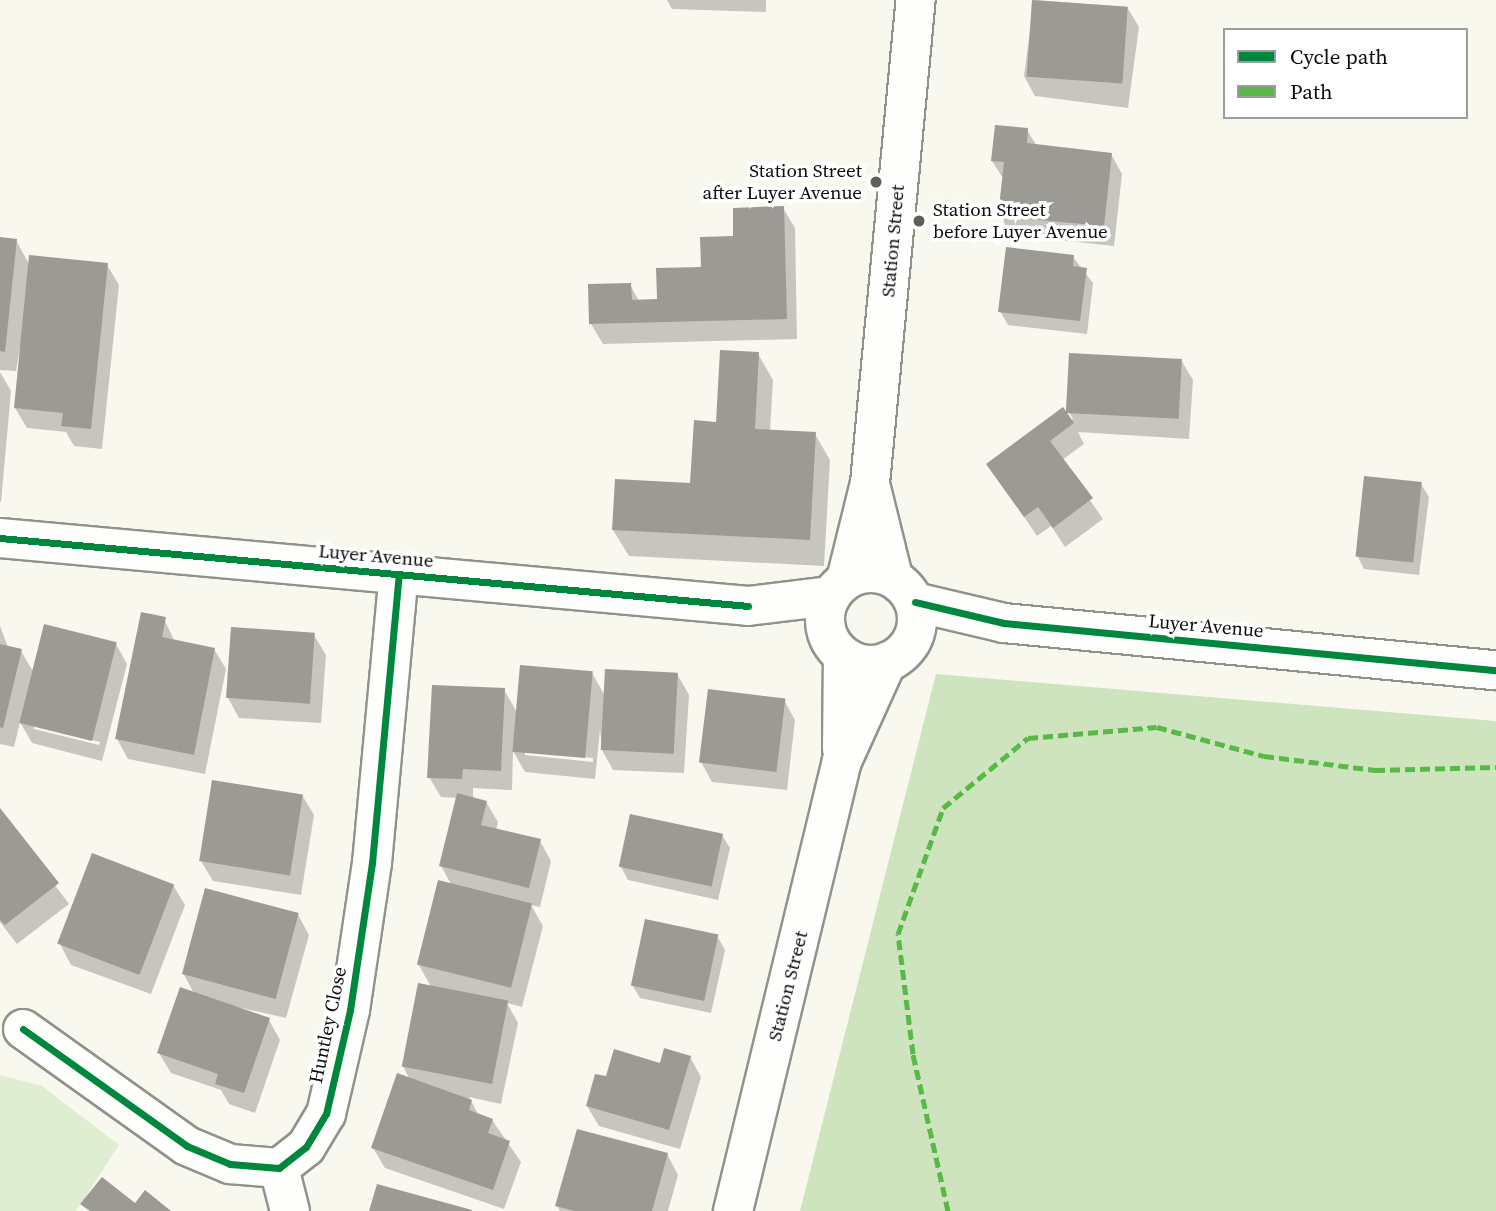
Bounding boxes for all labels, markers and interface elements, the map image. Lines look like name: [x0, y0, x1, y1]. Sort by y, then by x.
legend: [1223, 28, 1468, 119]
text: Cycle path: [1290, 42, 1388, 71]
text: Path: [1290, 77, 1333, 106]
place label: Station Street after Luyer Avenue: [702, 160, 862, 204]
marker: Station Street after Luyer Avenue: [868, 174, 884, 190]
street label: Station Street: [877, 184, 909, 298]
place label: Station Street before Luyer Avenue: [933, 199, 1108, 243]
marker: Station Street before Luyer Avenue: [911, 213, 927, 229]
street label: Luyer Avenue: [318, 540, 434, 572]
street label: Luyer Avenue: [1148, 610, 1264, 642]
street label: Station Street: [763, 929, 813, 1043]
street label: Huntley Close: [305, 965, 351, 1085]

